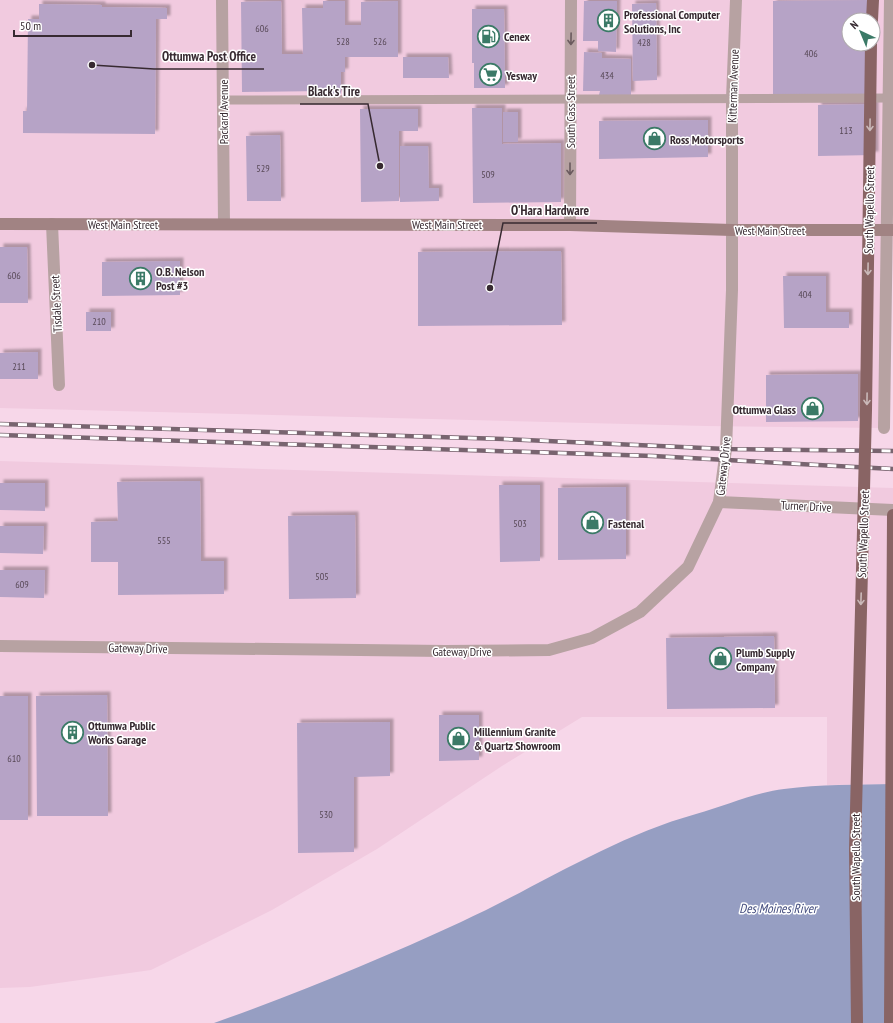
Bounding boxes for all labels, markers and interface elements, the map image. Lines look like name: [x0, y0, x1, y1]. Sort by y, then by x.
place label: Professional Computer Solutions, Inc: [624, 7, 720, 36]
building icon: Professional Computer Solutions, Inc: [595, 8, 621, 34]
scale bar: [14, 12, 131, 38]
north arrow: [841, 12, 881, 52]
text: 50 m: [20, 18, 41, 33]
text: N: [847, 18, 861, 32]
house number: 606: [255, 22, 269, 35]
fuel station icon: Cenex: [475, 23, 501, 49]
place label: Cenex: [504, 29, 531, 44]
one-way arrow: [567, 32, 575, 45]
house number: 528: [336, 35, 350, 48]
house number: 526: [373, 35, 387, 48]
house number: 428: [637, 36, 651, 49]
callout: Ottumwa Post Office: [154, 44, 264, 69]
house number: 406: [804, 47, 818, 60]
text: Ottumwa Post Office: [162, 48, 256, 65]
street label: Kitterman Avenue: [724, 49, 742, 123]
supermarket icon: Yesway: [477, 62, 503, 88]
place label: Yesway: [505, 68, 537, 83]
house number: 434: [600, 69, 614, 82]
street label: South Cass Street: [563, 75, 578, 148]
callout: Black's Tire: [300, 79, 368, 104]
street label: Packard Avenue: [216, 80, 231, 144]
text: Black's Tire: [308, 83, 360, 100]
one-way arrow: [866, 118, 874, 131]
house number: 113: [839, 124, 853, 137]
shop icon: Ross Motorsports: [641, 126, 667, 152]
place label: Ross Motorsports: [670, 132, 744, 147]
house number: 529: [256, 162, 270, 175]
one-way arrow: [566, 162, 574, 175]
street label: South Wapello Street: [861, 166, 877, 254]
house number: 509: [481, 168, 495, 181]
callout: O'Hara Hardware: [503, 198, 597, 223]
text: O'Hara Hardware: [511, 202, 589, 219]
street label: West Main Street: [88, 217, 159, 232]
street label: West Main Street: [412, 217, 483, 232]
street label: West Main Street: [735, 223, 806, 238]
one-way arrow: [864, 262, 872, 275]
place label: O.B. Nelson Post #3: [156, 264, 205, 293]
building icon: O.B. Nelson Post #3: [128, 265, 154, 291]
house number: 606: [7, 269, 21, 282]
street label: Tisdale Street: [47, 274, 65, 333]
house number: 404: [798, 288, 812, 301]
house number: 210: [92, 315, 106, 328]
house number: 211: [12, 360, 26, 373]
one-way arrow: [863, 392, 871, 405]
shop icon: Ottumwa Glass: [799, 396, 825, 422]
place label: Ottumwa Glass: [732, 402, 796, 417]
street label: Gateway Drive: [712, 436, 734, 496]
street label: South Wapello Street: [854, 489, 872, 578]
street label: Turner Drive: [780, 497, 832, 515]
shop icon: Fastenal: [579, 510, 605, 536]
place label: Fastenal: [608, 516, 644, 531]
house number: 503: [513, 517, 527, 530]
house number: 555: [157, 534, 171, 547]
house number: 505: [315, 570, 329, 583]
house number: 609: [15, 578, 29, 591]
one-way arrow: [857, 592, 864, 605]
street label: Gateway Drive: [108, 640, 168, 656]
street label: Gateway Drive: [432, 644, 492, 659]
place label: Plumb Supply Company: [736, 645, 795, 674]
shop icon: Plumb Supply Company: [707, 646, 733, 672]
place label: Ottumwa Public Works Garage: [87, 718, 156, 747]
building icon: Ottumwa Public Works Garage: [59, 719, 85, 745]
place label: Millennium Granite & Quartz Showroom: [474, 724, 561, 753]
shop icon: Millennium Granite & Quartz Showroom: [446, 725, 472, 751]
house number: 610: [7, 752, 21, 765]
house number: 530: [319, 808, 333, 821]
street label: South Wapello Street: [848, 813, 863, 901]
water label: Des Moines River: [739, 900, 819, 917]

